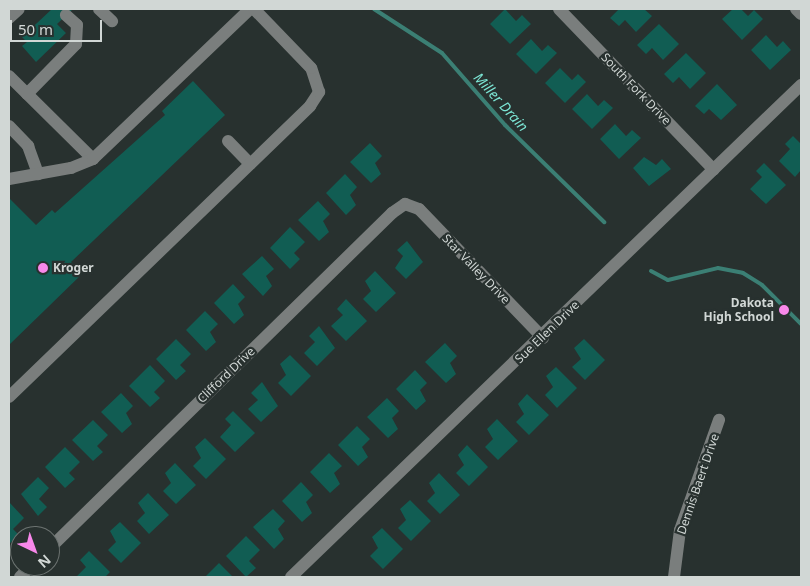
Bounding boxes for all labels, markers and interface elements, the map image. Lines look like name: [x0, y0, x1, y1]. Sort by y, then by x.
scale bar: [12, 10, 105, 42]
text: 50 m: [18, 19, 53, 39]
street label: South Fork Drive: [598, 50, 674, 128]
water label: Miller Drain: [470, 69, 532, 135]
street label: Star Valley Drive: [439, 231, 513, 307]
place label: Kroger: [53, 261, 94, 275]
marker: Kroger: [37, 262, 49, 274]
place label: Dakota High School: [704, 296, 774, 324]
street label: Sue Ellen Drive: [512, 298, 582, 366]
marker: Dakota High School: [778, 304, 790, 316]
street label: Clifford Drive: [194, 344, 258, 406]
street label: Dennis Baert Drive: [674, 432, 722, 536]
north arrow: [10, 526, 60, 576]
text: N: [34, 551, 55, 573]

